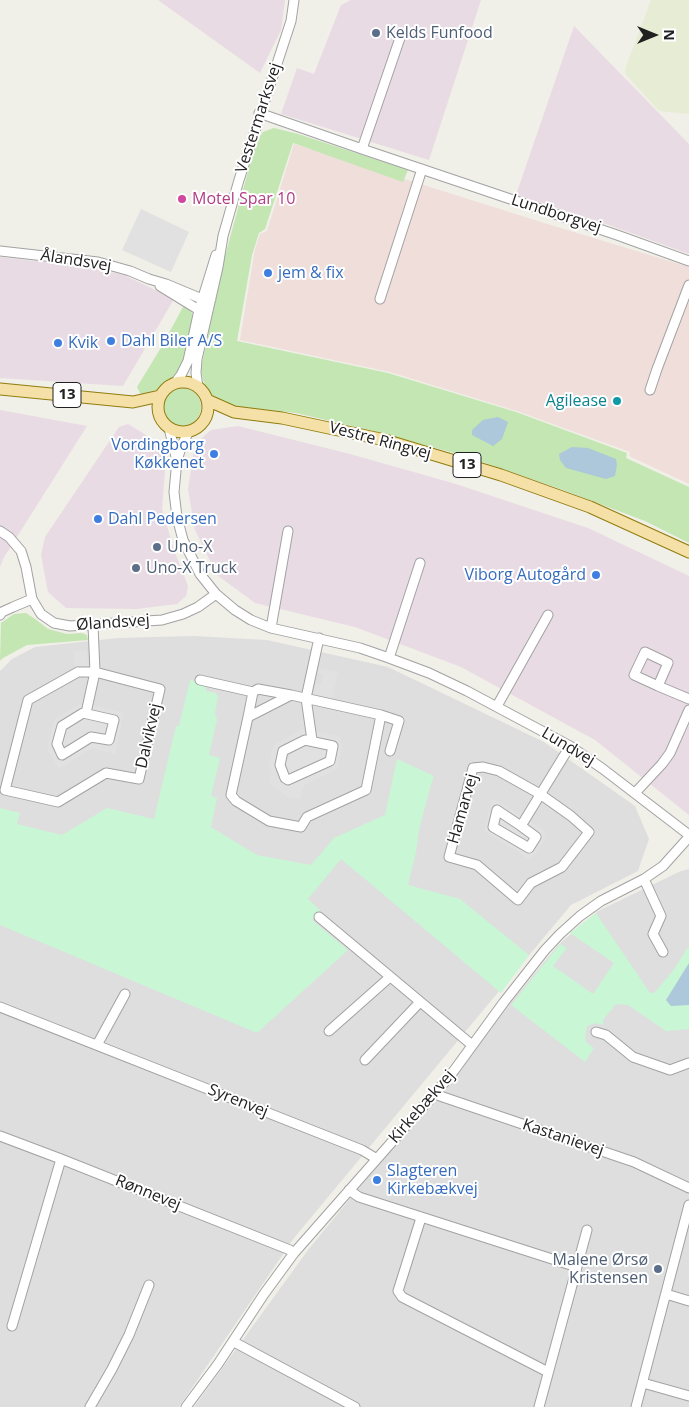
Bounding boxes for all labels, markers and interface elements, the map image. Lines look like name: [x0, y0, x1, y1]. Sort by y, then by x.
north arrow: [629, 10, 679, 60]
place label: Kelds Funfood: [386, 23, 493, 43]
marker: Kelds Funfood: [370, 27, 382, 39]
text: N: [660, 29, 679, 41]
street label: Vestermarksvej: [232, 61, 286, 175]
place label: Motel Spar 10: [192, 189, 295, 209]
street label: Lundborgvej: [509, 190, 603, 238]
marker: Motel Spar 10: [176, 193, 188, 205]
street label: Ålandsvej: [39, 246, 113, 276]
place label: jem & fix: [278, 263, 344, 283]
marker: jem & fix: [262, 267, 274, 279]
place label: Dahl Biler A/S: [121, 331, 222, 351]
place label: Kvik: [68, 333, 98, 353]
marker: Dahl Biler A/S: [105, 335, 117, 347]
marker: Kvik: [52, 337, 64, 349]
road number: 13: [53, 382, 81, 408]
place label: Agilease: [546, 391, 607, 411]
marker: Agilease: [611, 395, 623, 407]
street label: Vestre Ringvej: [327, 418, 433, 464]
place label: Vordingborg Køkkenet: [111, 435, 204, 473]
marker: Vordingborg Køkkenet: [208, 448, 220, 460]
road number: 13: [453, 452, 481, 478]
place label: Dahl Pedersen: [108, 509, 217, 529]
marker: Dahl Pedersen: [92, 513, 104, 525]
place label: Uno-X: [167, 537, 212, 557]
marker: Uno-X: [151, 541, 163, 553]
place label: Uno-X Truck: [146, 558, 237, 578]
marker: Uno-X Truck: [130, 562, 142, 574]
place label: Viborg Autogård: [464, 565, 586, 585]
marker: Viborg Autogård: [590, 569, 602, 581]
street label: Ølandsvej: [76, 611, 150, 635]
street label: Dalvikvej: [132, 702, 166, 770]
street label: Lundvej: [538, 724, 598, 770]
street label: Hamarvej: [444, 772, 482, 846]
street label: Kirkebækvej: [385, 1066, 459, 1148]
street label: Syrenvej: [205, 1080, 271, 1122]
street label: Kastanievej: [520, 1115, 606, 1161]
place label: Slagteren Kirkebækvej: [387, 1161, 478, 1199]
street label: Rønnevej: [112, 1171, 184, 1215]
marker: Slagteren Kirkebækvej: [371, 1174, 383, 1186]
place label: Malene Ørsø Kristensen: [553, 1250, 648, 1288]
marker: Malene Ørsø Kristensen: [652, 1263, 664, 1275]

